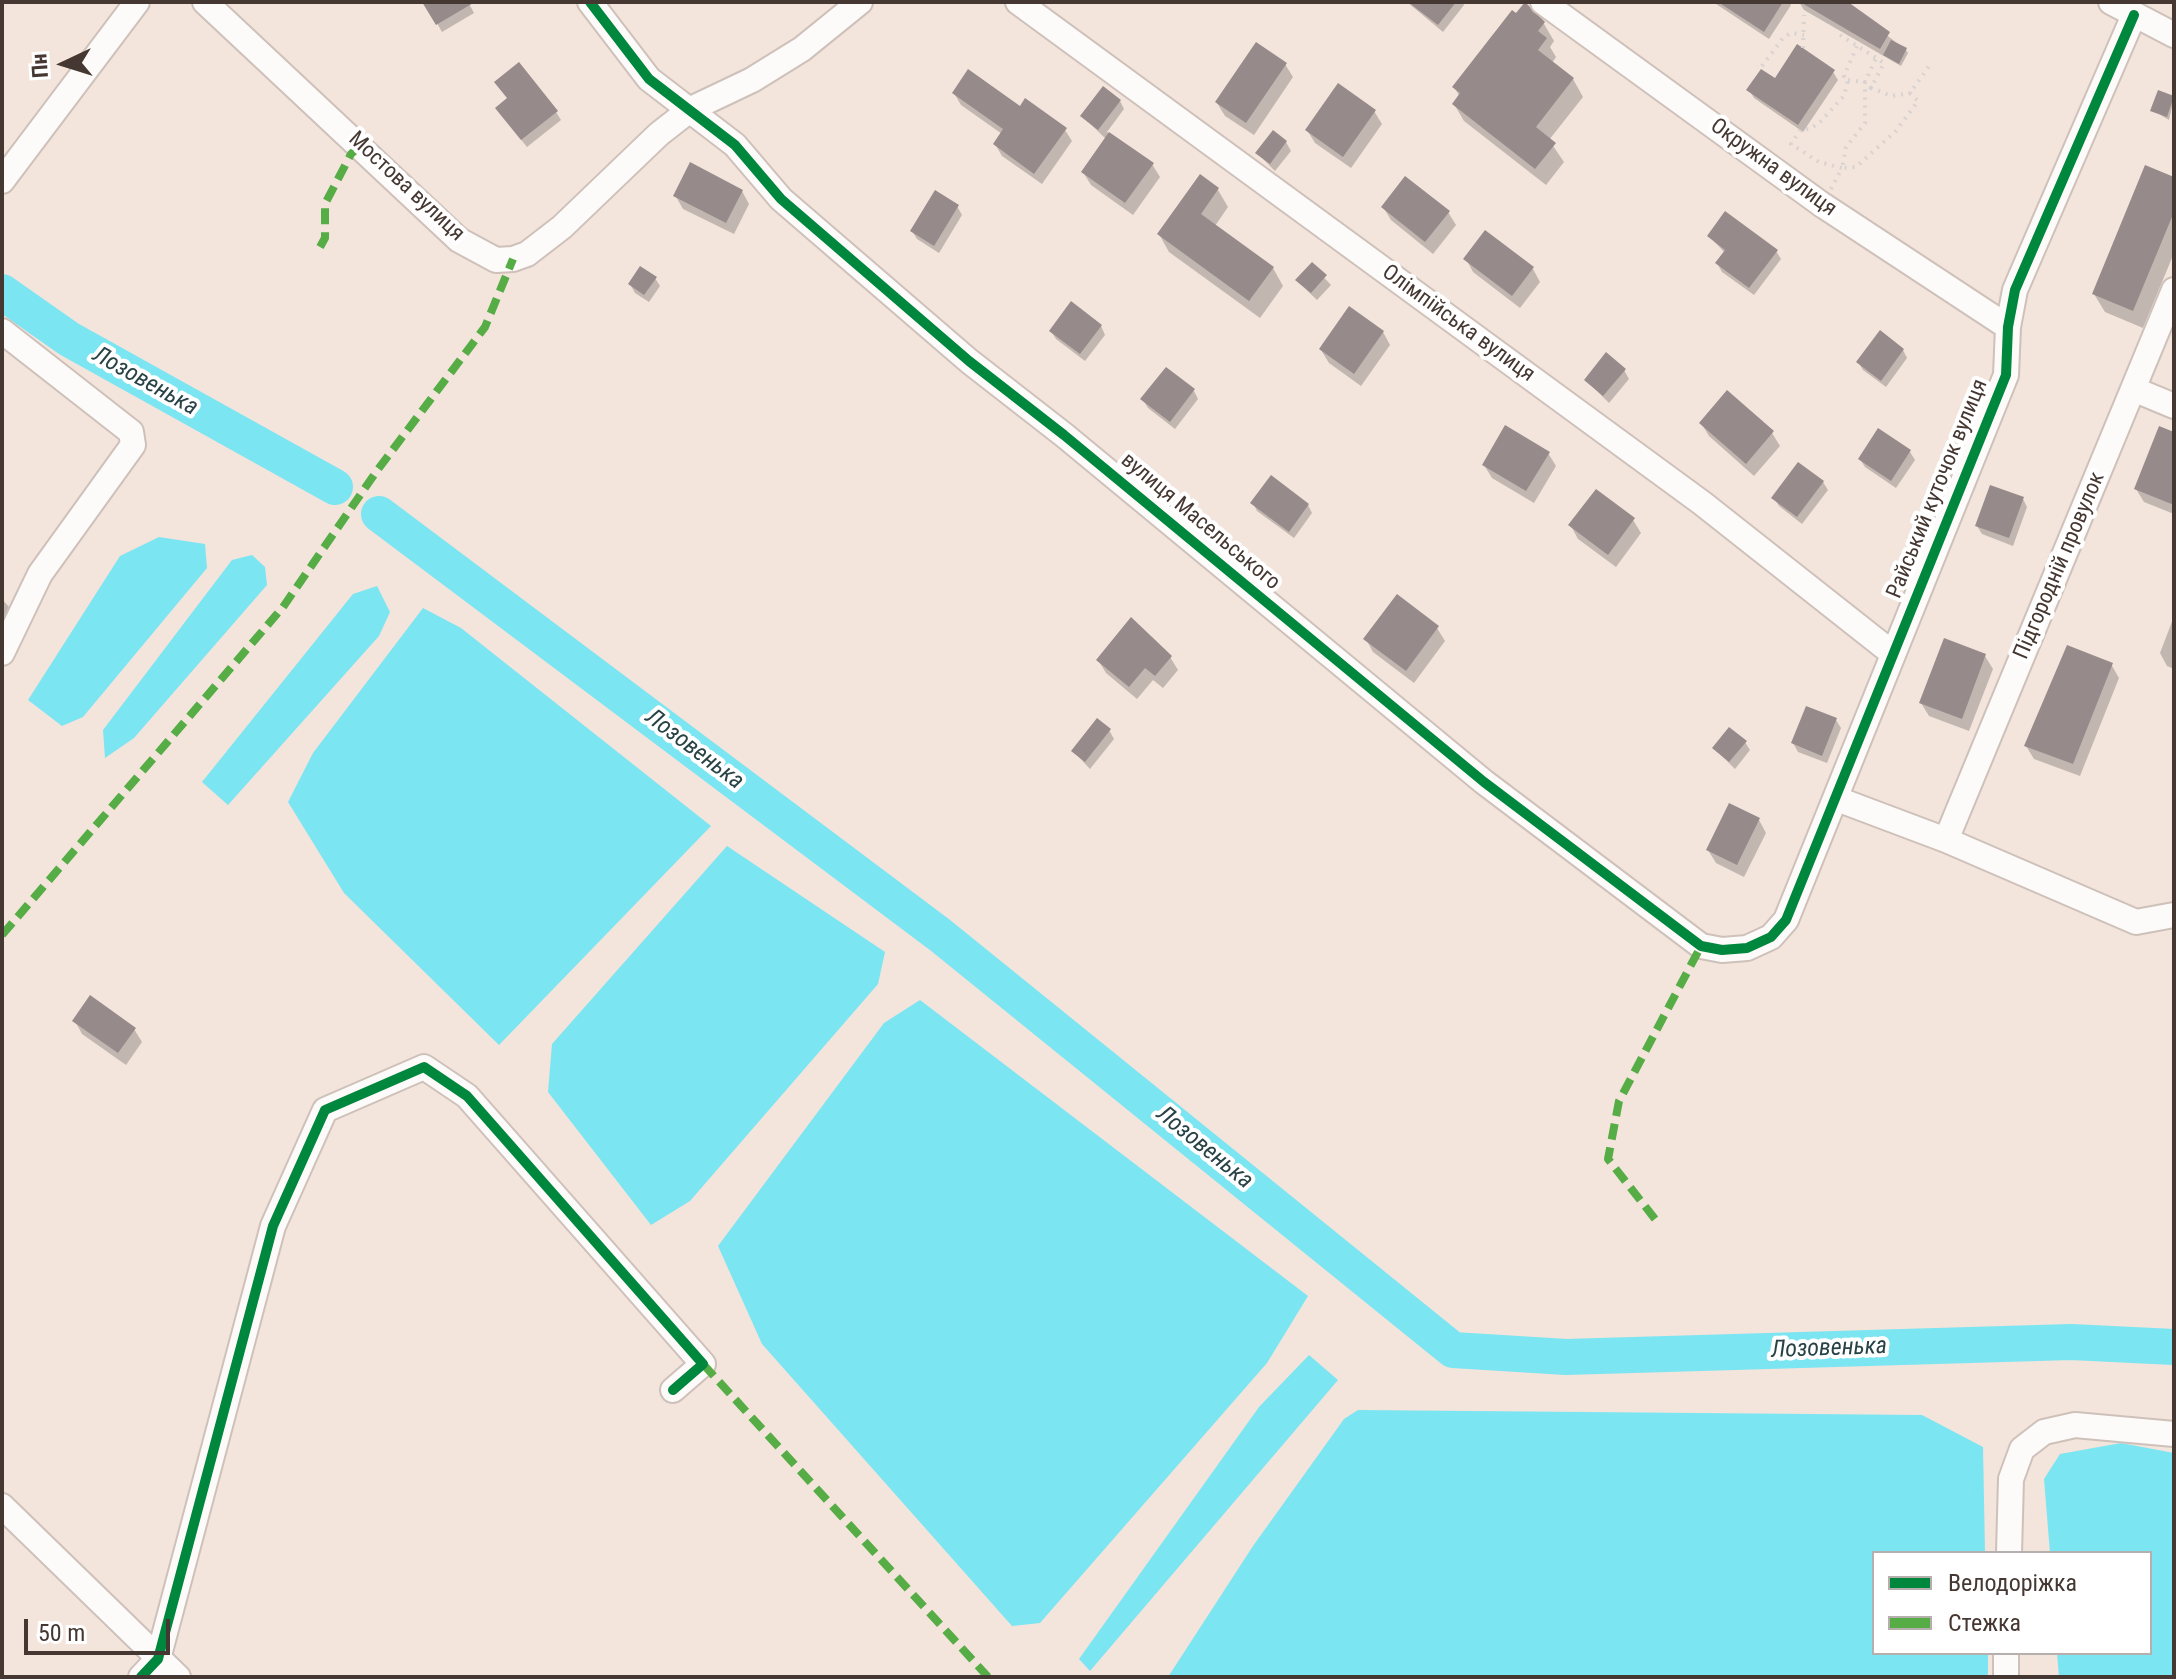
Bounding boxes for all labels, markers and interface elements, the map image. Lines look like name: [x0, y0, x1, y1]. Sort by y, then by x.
north arrow: [24, 24, 104, 104]
text: Пн: [26, 53, 53, 79]
street label: Окружна вулиця: [1705, 113, 1841, 223]
street label: Мостова вулиця: [343, 127, 469, 247]
street label: Олімпійська вулиця: [1376, 260, 1540, 388]
water label: Лозовенька: [87, 341, 203, 423]
street label: Райський куточок вулиця: [1882, 376, 1994, 602]
street label: вулиця Масельського: [1115, 448, 1285, 596]
street label: Підгородній провулок: [2009, 469, 2111, 663]
water label: Лозовенька: [639, 704, 749, 796]
water label: Лозовенька: [1150, 1100, 1258, 1196]
water label: Лозовенька: [1771, 1333, 1887, 1365]
legend: [1872, 1551, 2152, 1655]
text: Велодоріжка: [1948, 1569, 2077, 1597]
scale bar: [28, 1603, 174, 1653]
text: Стежка: [1948, 1609, 2021, 1637]
text: 50 m: [38, 1619, 85, 1647]

